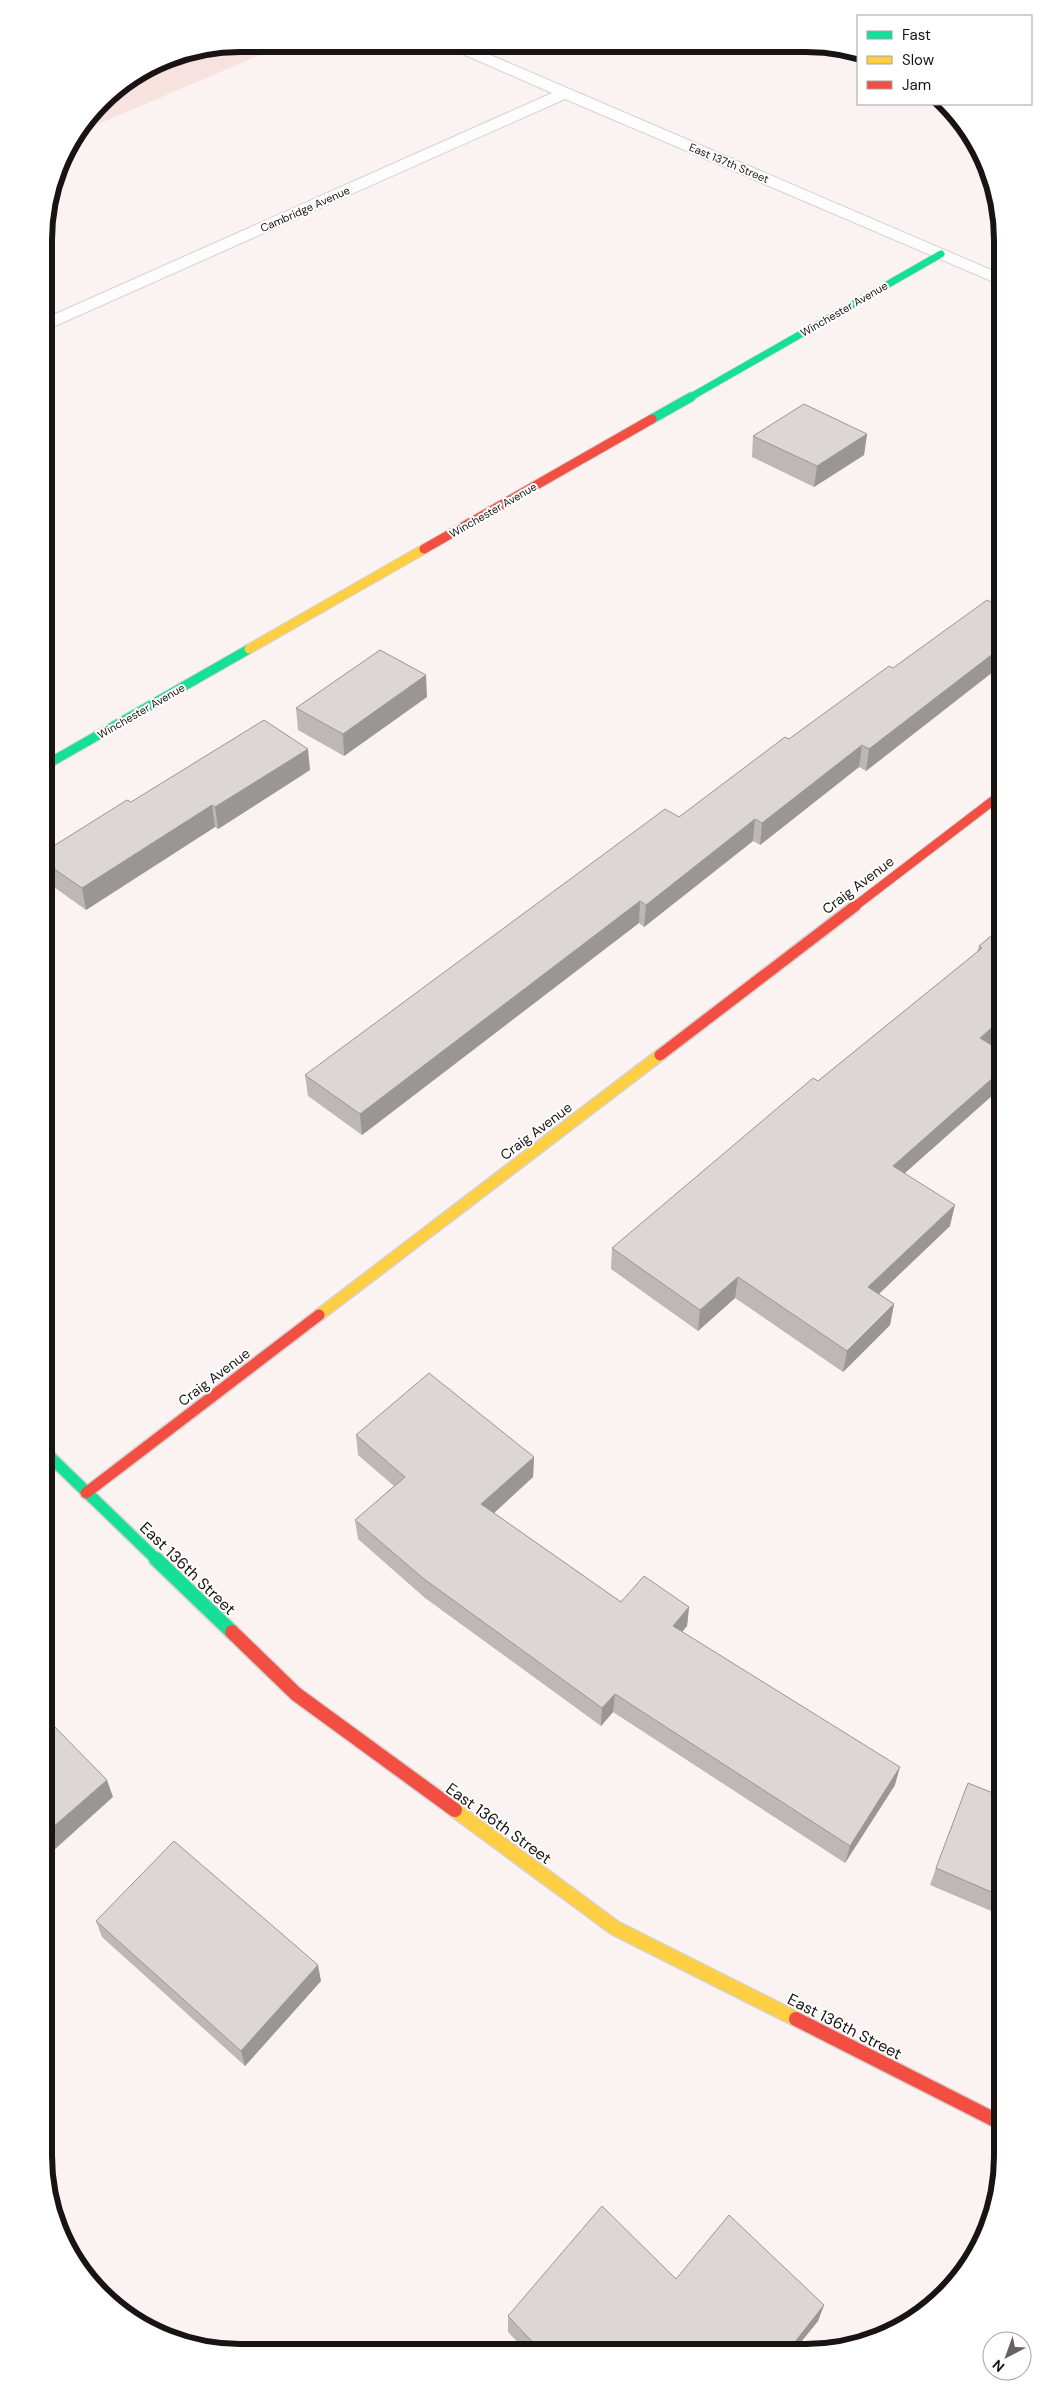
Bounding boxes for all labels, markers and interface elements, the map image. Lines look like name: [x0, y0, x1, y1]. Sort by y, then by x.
legend: [857, 15, 1032, 105]
text: Fast: [902, 25, 931, 45]
text: Slow: [902, 50, 935, 70]
text: Jam: [902, 75, 931, 95]
street label: East 137th Street: [687, 140, 771, 186]
street label: Cambridge Avenue: [258, 183, 352, 235]
street label: Winchester Avenue: [798, 278, 890, 340]
street label: Winchester Avenue: [447, 479, 539, 541]
street label: Winchester Avenue: [95, 680, 187, 742]
street label: Craig Avenue: [819, 852, 898, 918]
street label: Craig Avenue: [497, 1098, 576, 1164]
street label: Craig Avenue: [175, 1344, 254, 1410]
street label: East 136th Street: [135, 1517, 240, 1620]
street label: East 136th Street: [442, 1778, 556, 1869]
street label: East 136th Street: [784, 1989, 905, 2064]
north arrow: [982, 2331, 1032, 2381]
text: N: [989, 2356, 1008, 2376]

